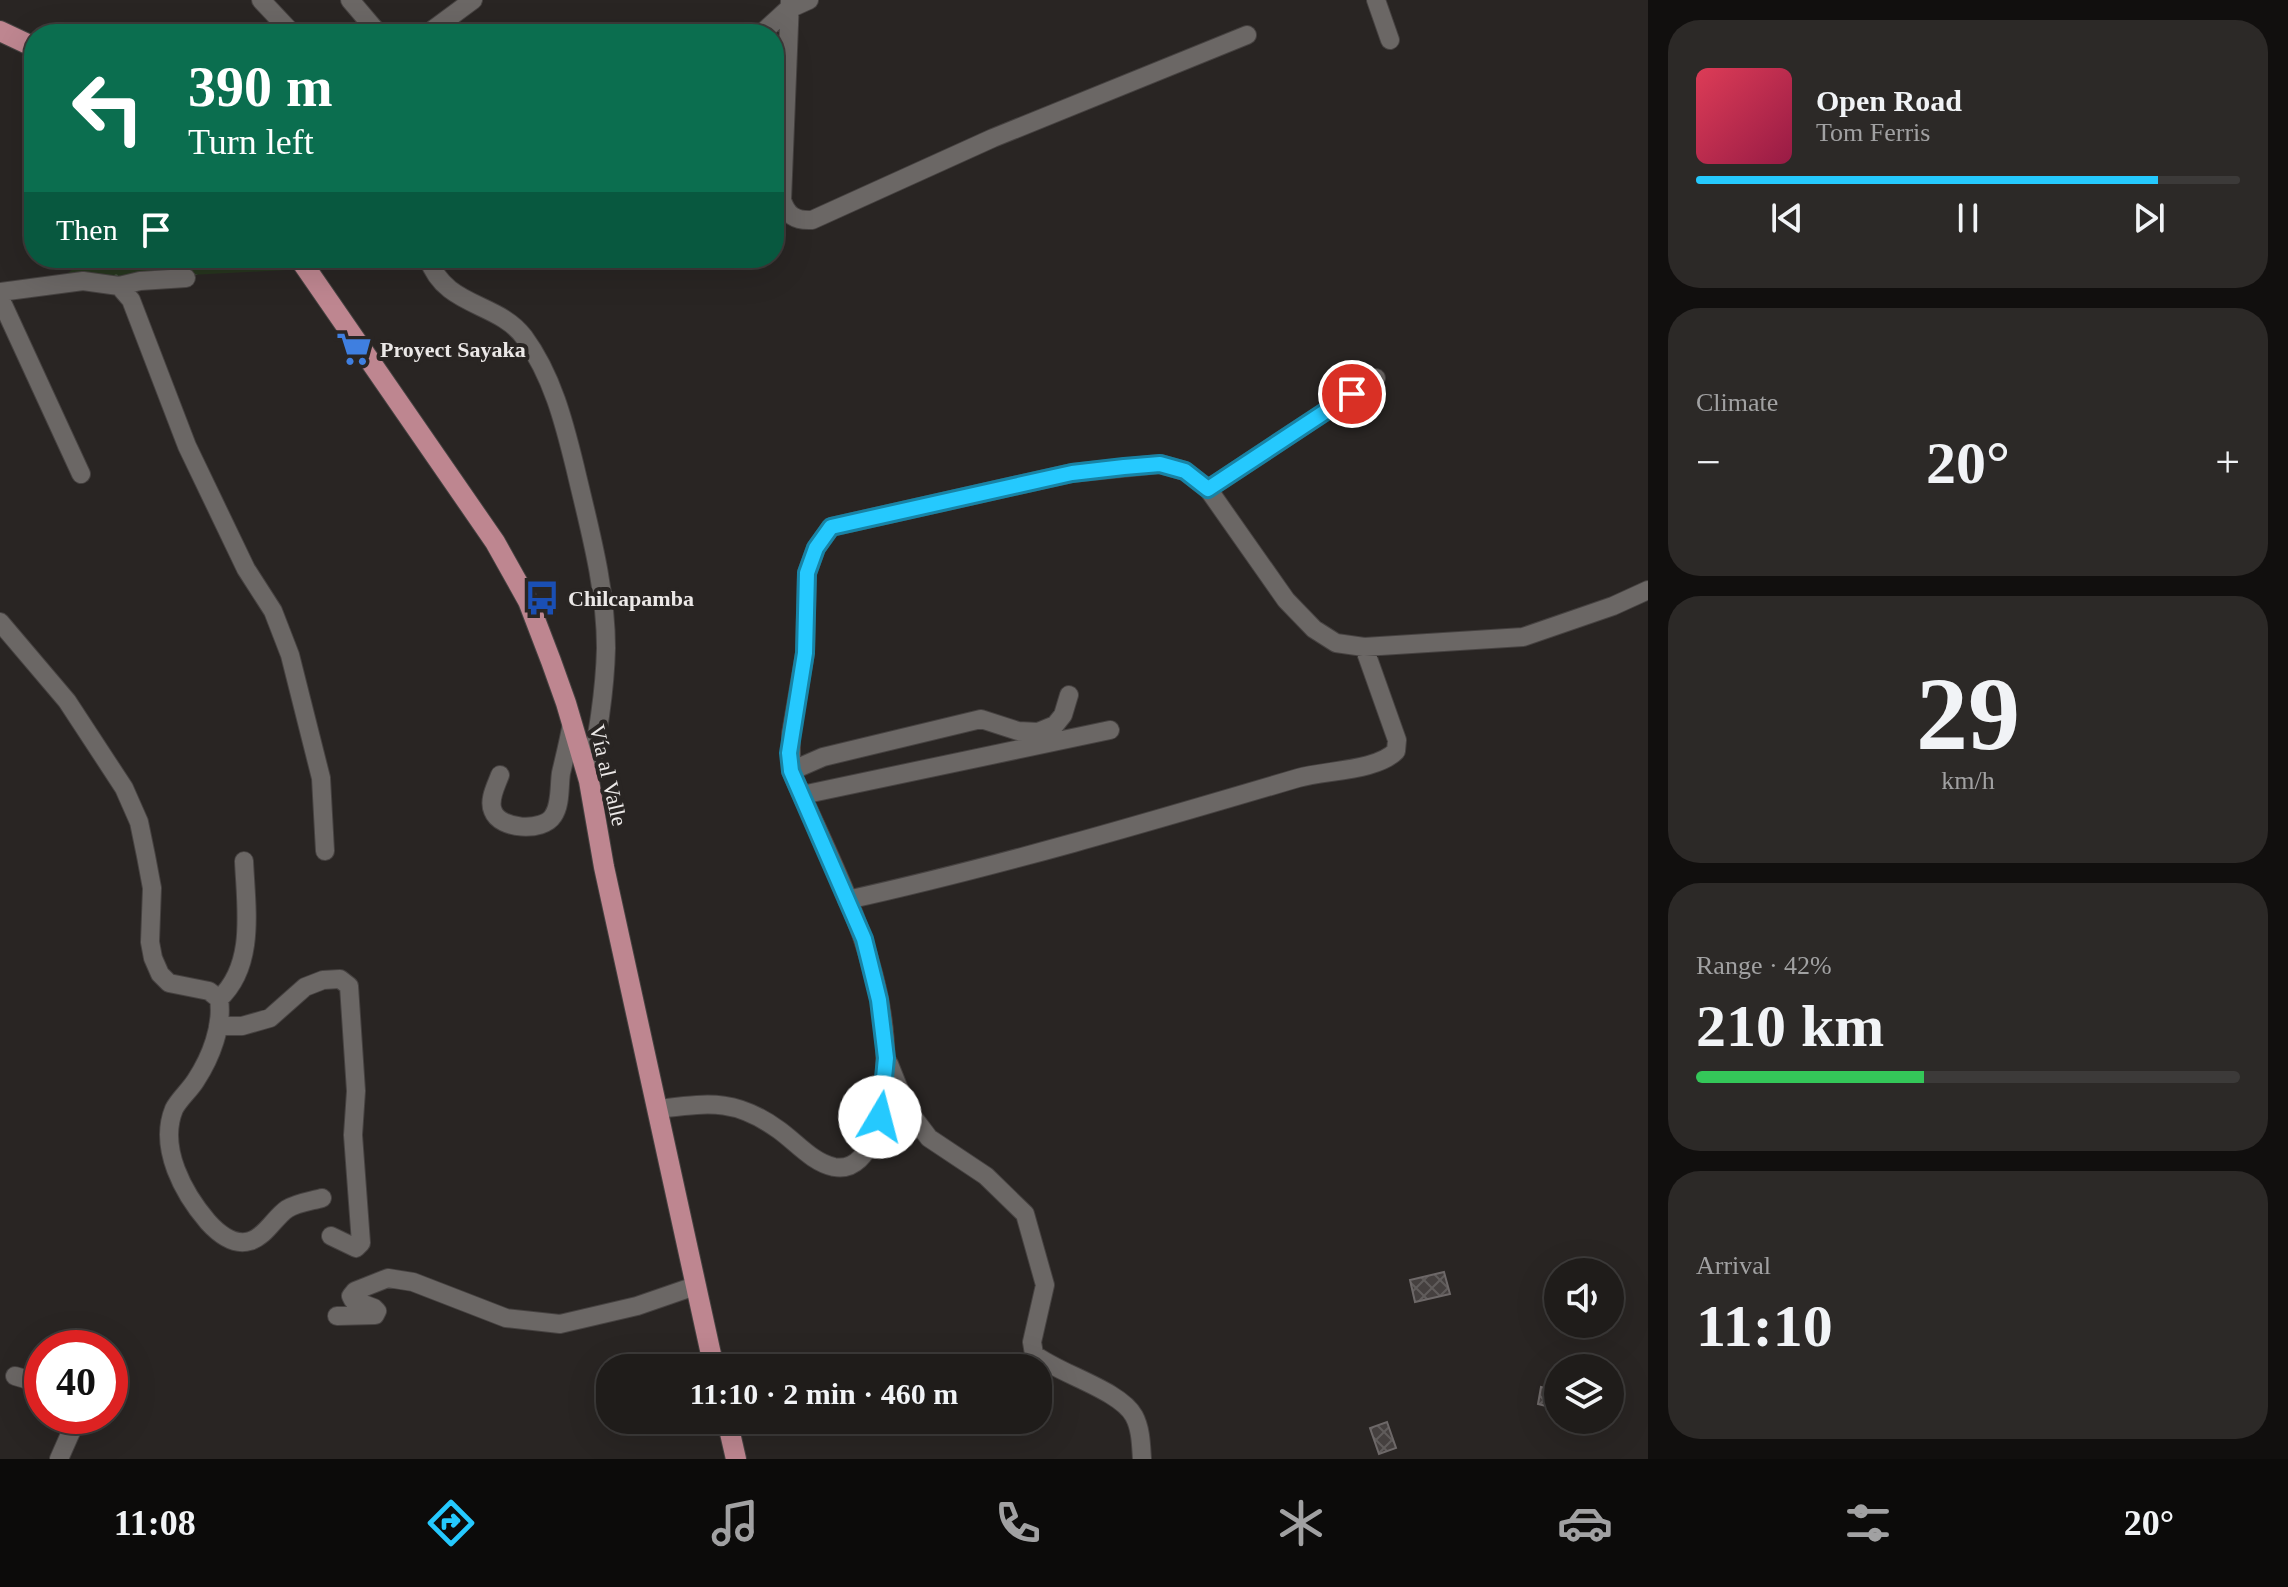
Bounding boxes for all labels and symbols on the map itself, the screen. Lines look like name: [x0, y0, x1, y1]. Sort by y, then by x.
supermarket icon: Proyect Sayaka: [335, 330, 373, 368]
place label: Proyect Sayaka: [380, 337, 526, 362]
pin: [1318, 360, 1386, 428]
bus stop icon: Chilcapamba: [523, 579, 561, 617]
place label: Chilcapamba: [568, 586, 694, 611]
street label: Vía al Valle: [585, 722, 632, 828]
position arrow: [838, 1075, 922, 1159]
speed limit sign: 40: [24, 1330, 128, 1434]

